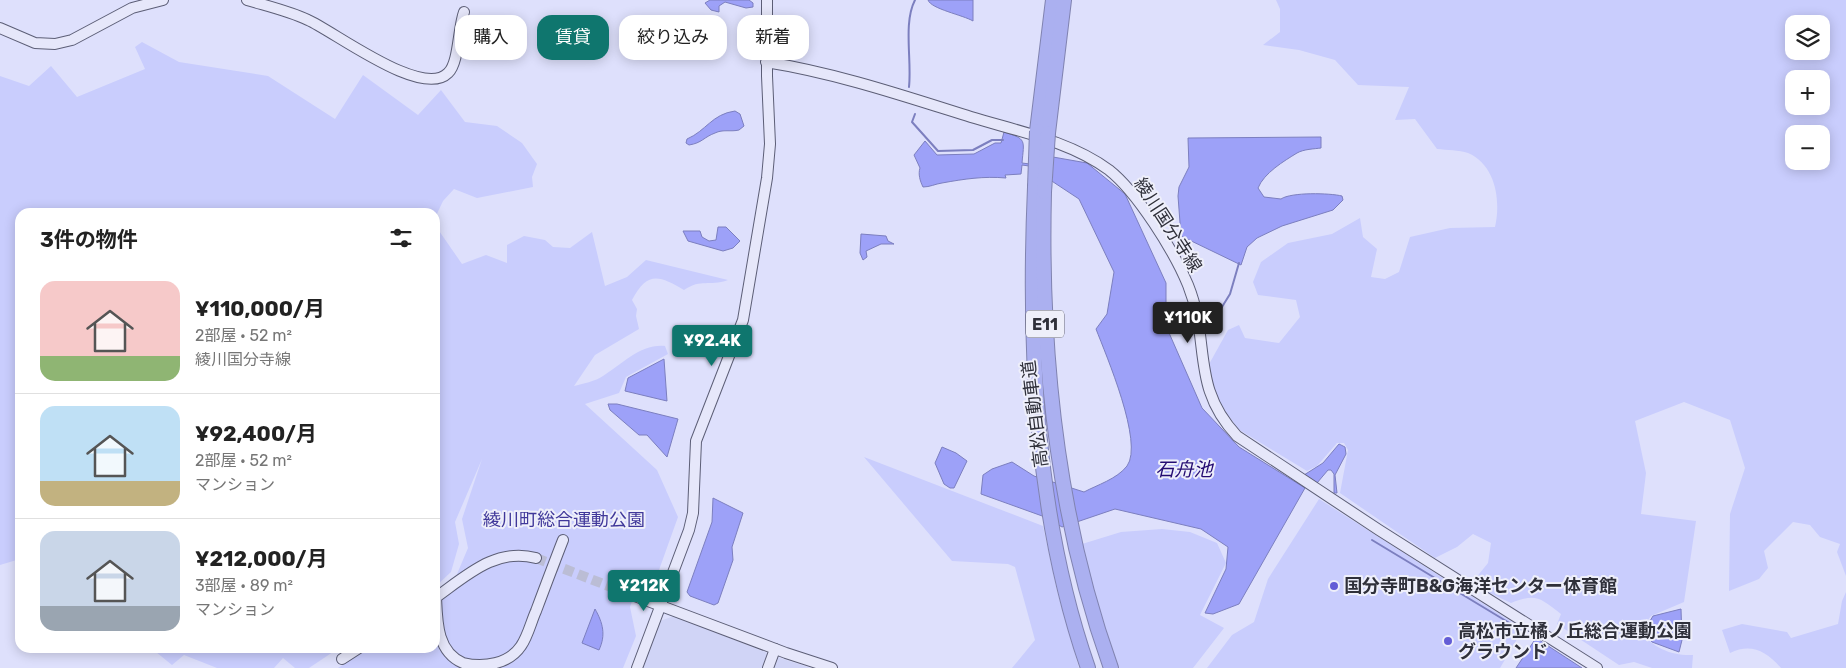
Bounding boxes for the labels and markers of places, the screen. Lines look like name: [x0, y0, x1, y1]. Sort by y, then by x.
pin: ¥110K: [1153, 302, 1223, 344]
pin: ¥92.4K: [671, 324, 753, 367]
pin: ¥212K: [609, 570, 679, 612]
place label: 国分寺町B&G海洋センター体育館: [1344, 575, 1617, 597]
marker: 国分寺町B&G海洋センター体育館: [1328, 580, 1340, 592]
place label: 高松市立橘ノ丘総合運動公園 グラウンド: [1458, 620, 1692, 663]
marker: 高松市立橘ノ丘総合運動公園 グラウンド: [1442, 635, 1454, 647]

